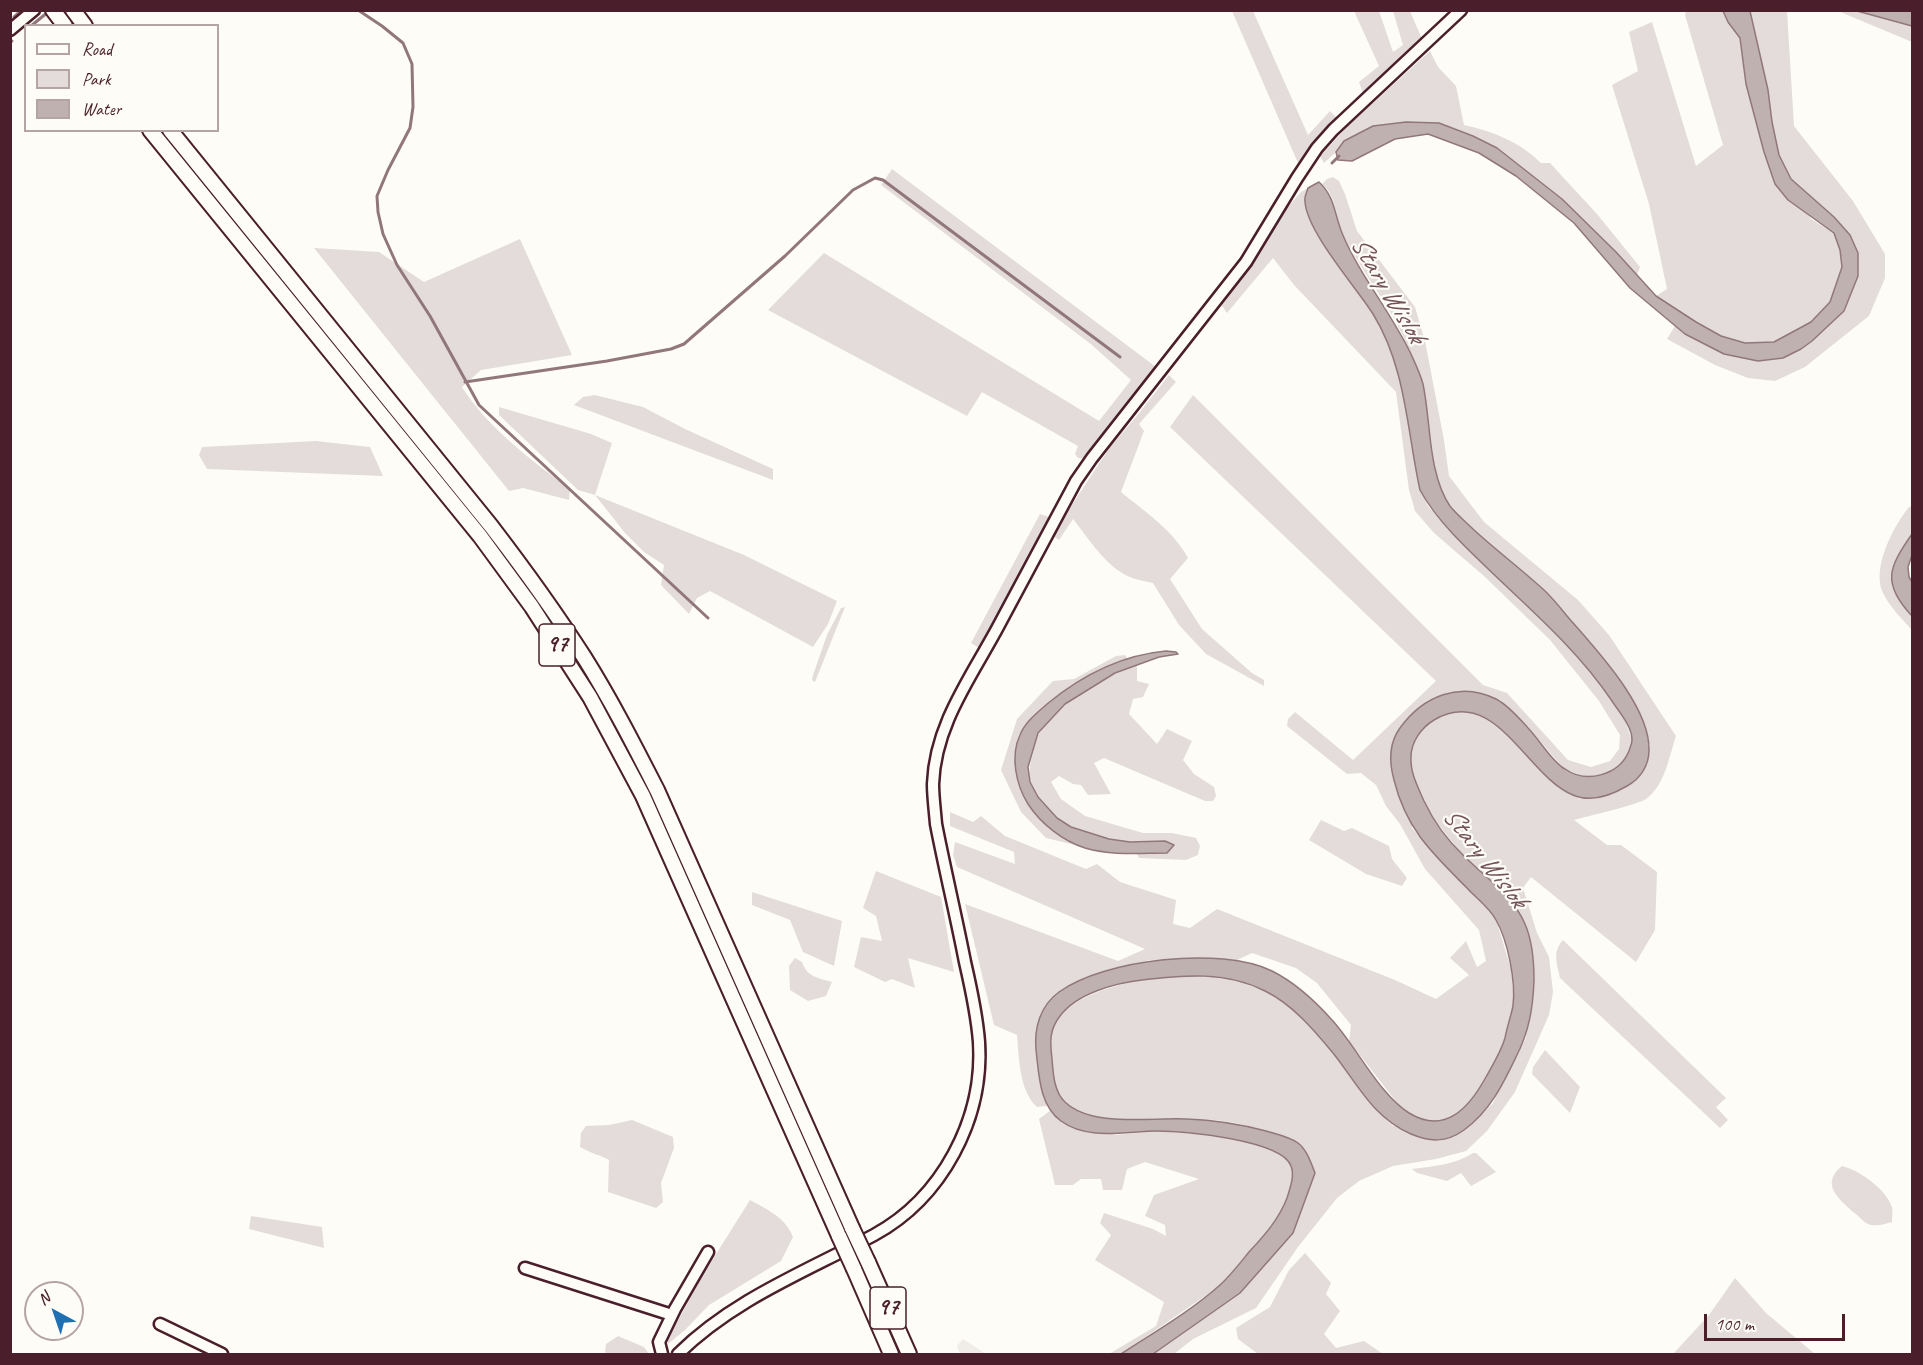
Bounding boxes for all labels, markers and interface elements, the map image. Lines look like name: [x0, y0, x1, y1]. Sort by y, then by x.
legend: [24, 24, 219, 132]
text: Road: [82, 38, 112, 60]
text: Park: [82, 68, 111, 90]
text: Water: [82, 98, 121, 120]
water label: Stary Wislok: [1343, 231, 1431, 349]
road number: 97: [539, 624, 575, 666]
water label: Stary Wislok: [1435, 801, 1533, 915]
north arrow: [24, 1281, 84, 1341]
road number: 97: [870, 1287, 906, 1329]
text: N: [33, 1288, 54, 1310]
scale bar: [1707, 1302, 1848, 1340]
text: 100 m: [1715, 1313, 1754, 1335]

